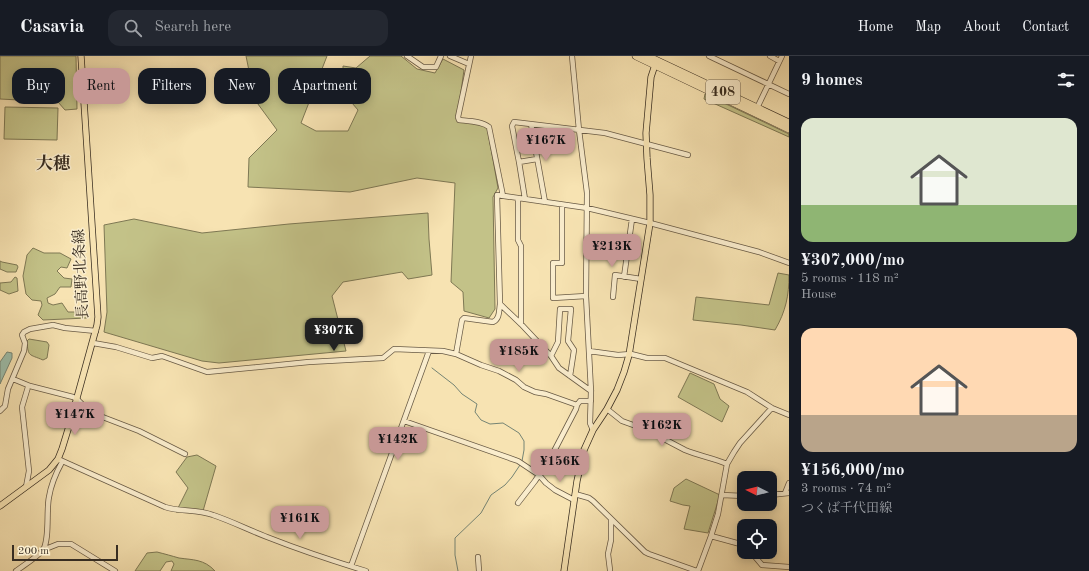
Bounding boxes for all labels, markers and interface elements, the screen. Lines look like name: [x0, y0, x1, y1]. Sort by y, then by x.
search box: [108, 10, 388, 46]
icon: search: [122, 17, 144, 39]
text: Casavia: [20, 18, 84, 37]
text: Search here: [154, 20, 231, 35]
text: Home: [858, 20, 893, 34]
text: Map: [915, 20, 941, 34]
text: About: [963, 20, 1000, 34]
text: Contact: [1022, 20, 1069, 34]
chip: Buy: [12, 68, 65, 104]
chip: Rent: [73, 68, 130, 104]
chip: Filters: [138, 68, 206, 104]
chip: New: [214, 68, 270, 104]
chip: Apartment: [278, 68, 371, 104]
icon: filters: [1055, 69, 1077, 91]
text: 9 homes: [801, 72, 863, 89]
road number: 408: [706, 80, 740, 104]
pin: ¥167K: [518, 128, 574, 162]
text: ¥167K: [526, 134, 566, 147]
icon: home: [903, 144, 975, 216]
district label: 大穂: [36, 154, 70, 173]
street label: 長高野北条線: [70, 229, 92, 319]
pin: ¥213K: [584, 234, 640, 268]
text: ¥213K: [592, 240, 632, 253]
text: ¥307,000/mo: [801, 252, 905, 269]
text: 5 rooms · 118 m²: [801, 272, 899, 285]
text: House: [801, 288, 836, 301]
pin: ¥307K: [306, 318, 362, 352]
text: ¥307K: [314, 324, 354, 337]
pin: ¥185K: [491, 339, 547, 373]
text: ¥185K: [499, 345, 539, 358]
icon: home: [903, 354, 975, 426]
pin: ¥147K: [47, 402, 103, 436]
text: ¥147K: [55, 408, 95, 421]
pin: ¥162K: [634, 413, 690, 447]
text: ¥162K: [642, 419, 682, 432]
pin: ¥142K: [370, 427, 426, 461]
text: ¥142K: [378, 433, 418, 446]
pin: ¥156K: [532, 449, 588, 483]
text: ¥156K: [540, 455, 580, 468]
text: ¥156,000/mo: [801, 462, 905, 479]
north arrow: [737, 471, 777, 511]
map controls: [737, 471, 777, 559]
text: 3 rooms · 74 m²: [801, 482, 891, 495]
text: つくば千代田線: [801, 502, 892, 515]
pin: ¥161K: [272, 506, 328, 540]
text: ¥161K: [280, 512, 320, 525]
button: locate: [737, 519, 777, 559]
scale bar: [12, 543, 118, 562]
text: 200 m: [18, 546, 49, 557]

